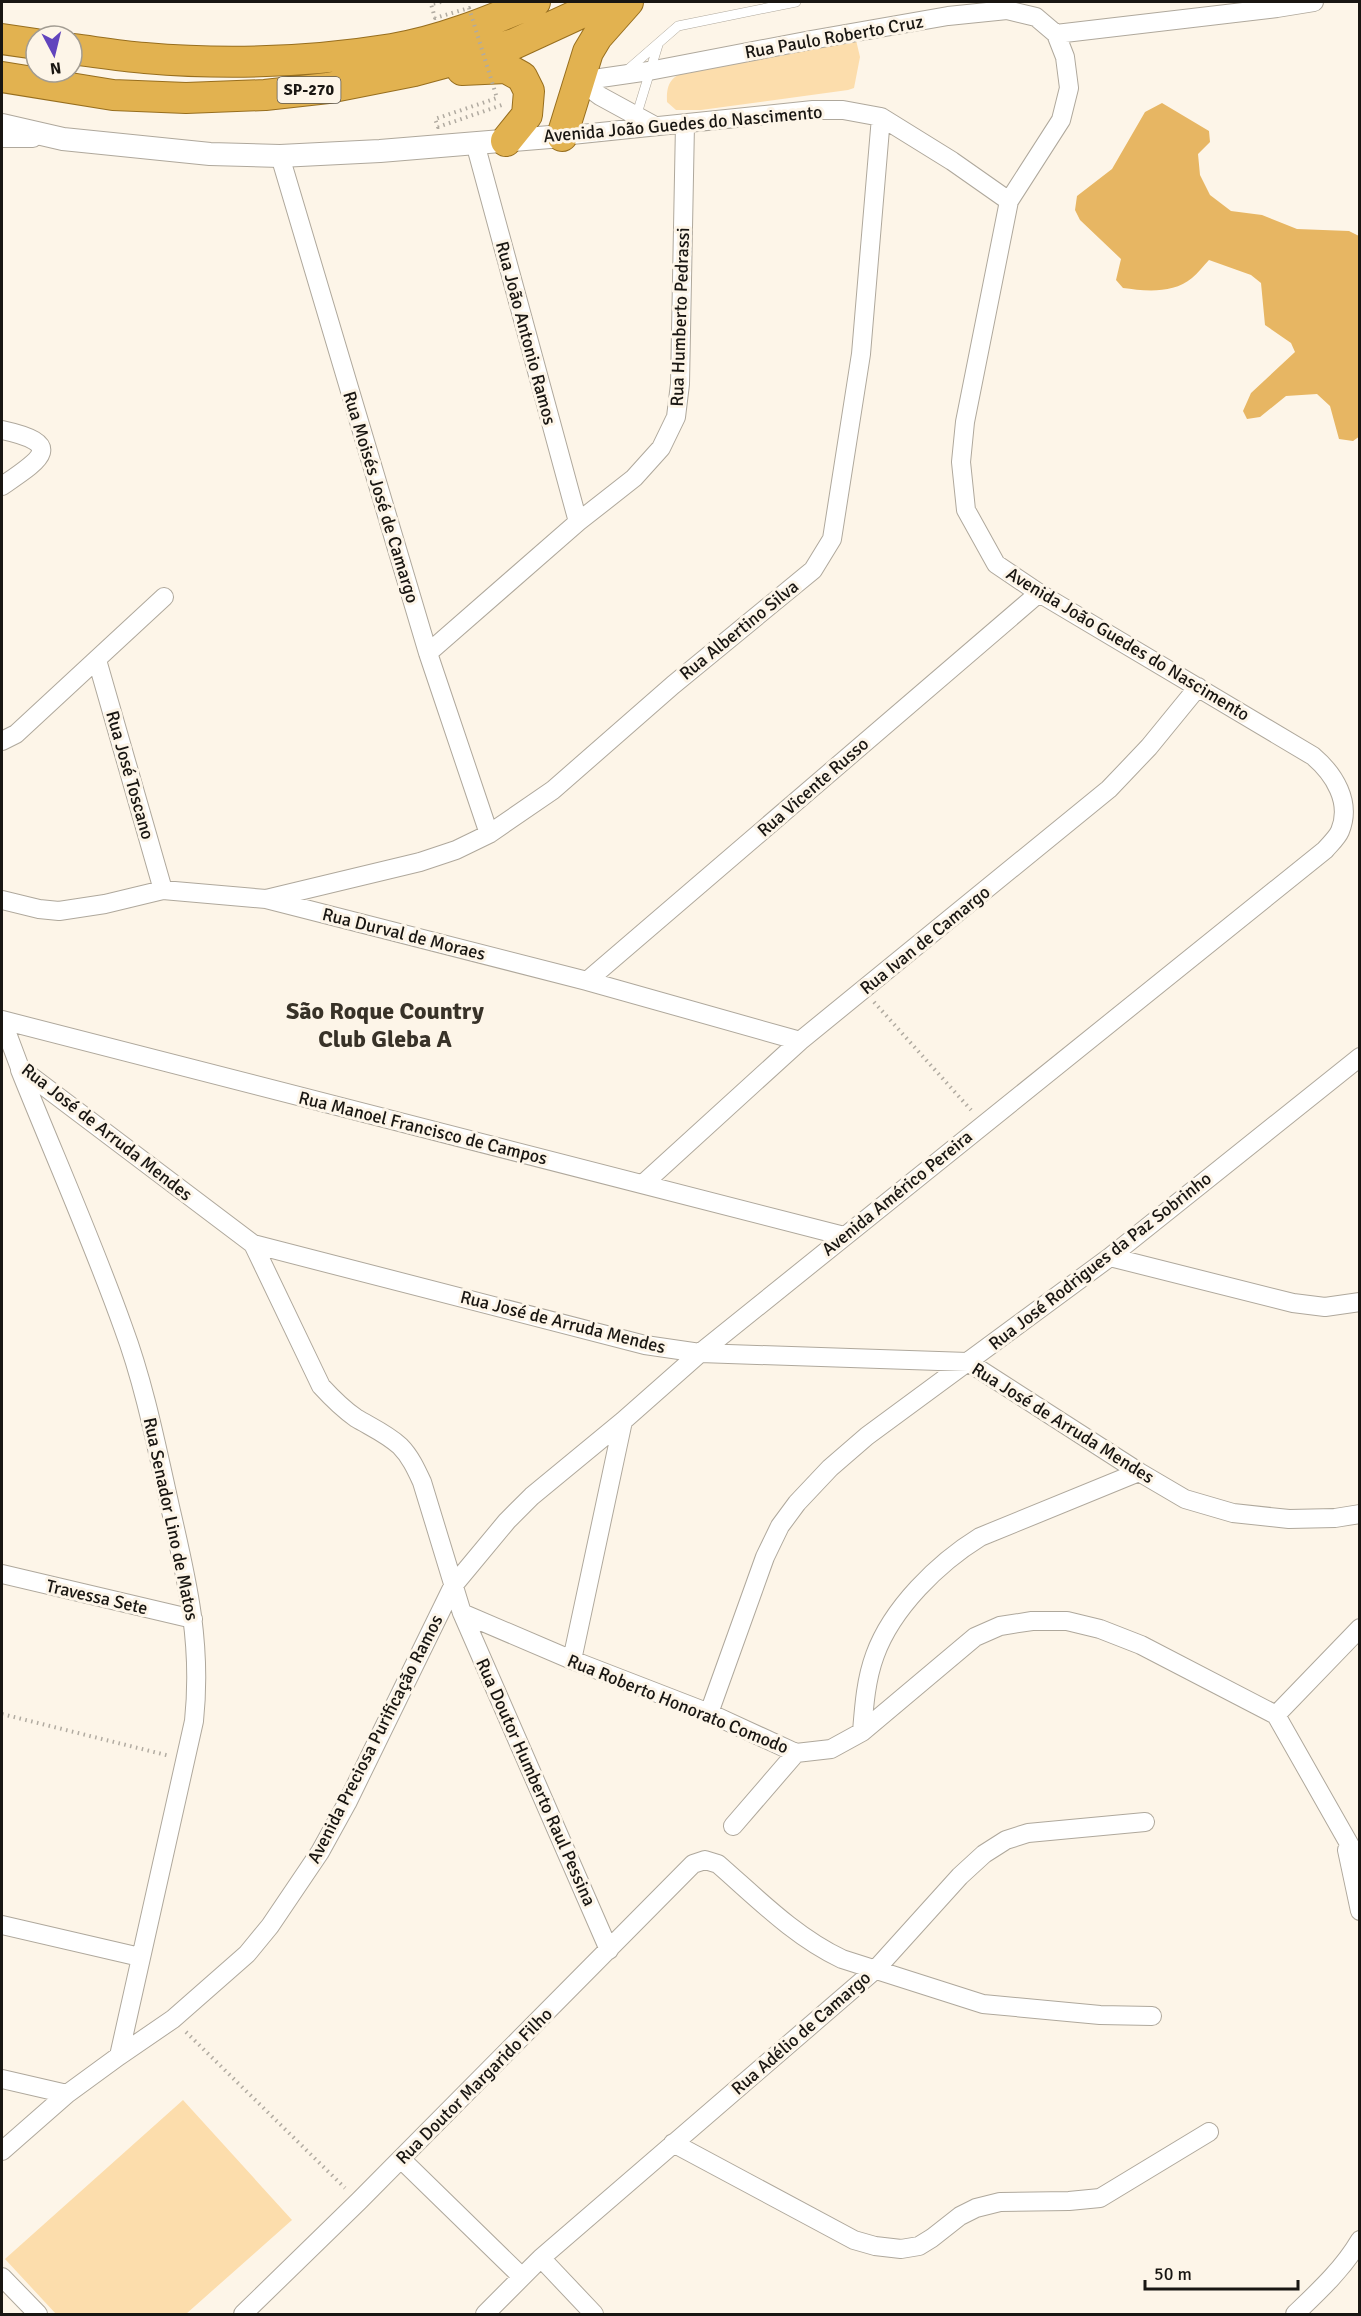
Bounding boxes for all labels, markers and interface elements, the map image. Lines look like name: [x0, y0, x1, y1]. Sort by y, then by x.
street label: Rua Paulo Roberto Cruz: [743, 10, 925, 64]
north arrow: [24, 24, 84, 84]
text: N: [49, 57, 62, 78]
road number: SP-270: [278, 77, 340, 103]
street label: Avenida João Guedes do Nascimento: [543, 101, 823, 147]
street label: Rua Humberto Pedrassi: [666, 227, 694, 407]
street label: Rua João Antonio Ramos: [491, 239, 561, 427]
street label: Rua Moisés José de Camargo: [338, 388, 424, 606]
street label: Avenida João Guedes do Nascimento: [1002, 562, 1254, 726]
street label: Rua Albertino Silva: [675, 575, 803, 685]
street label: Rua José Toscano: [101, 708, 159, 842]
street label: Rua Vicente Russo: [753, 733, 873, 841]
street label: Rua Ivan de Camargo: [856, 881, 994, 999]
street label: Rua Durval de Moraes: [320, 903, 488, 965]
district label: São Roque Country Club Gleba A: [286, 996, 484, 1054]
street label: Rua José de Arruda Mendes: [17, 1058, 197, 1206]
street label: Rua Manoel Francisco de Campos: [296, 1086, 550, 1170]
street label: Avenida Américo Pereira: [817, 1125, 977, 1261]
street label: Rua José Rodrigues da Paz Sobrinho: [984, 1167, 1216, 1355]
street label: Rua José de Arruda Mendes: [458, 1286, 668, 1358]
street label: Rua José de Arruda Mendes: [968, 1358, 1158, 1488]
street label: Rua Senador Lino de Matos: [139, 1415, 203, 1623]
street label: Travessa Sete: [44, 1575, 150, 1619]
street label: Avenida Preciosa Purificação Ramos: [303, 1611, 447, 1867]
street label: Rua Roberto Honorato Comodo: [564, 1650, 792, 1758]
street label: Rua Doutor Humberto Raul Pessina: [471, 1655, 601, 1909]
street label: Rua Adélio de Camargo: [727, 1967, 875, 2099]
street label: Rua Doutor Margarido Filho: [391, 2003, 557, 2169]
scale bar: [1145, 2253, 1298, 2291]
text: 50 m: [1154, 2263, 1192, 2285]

